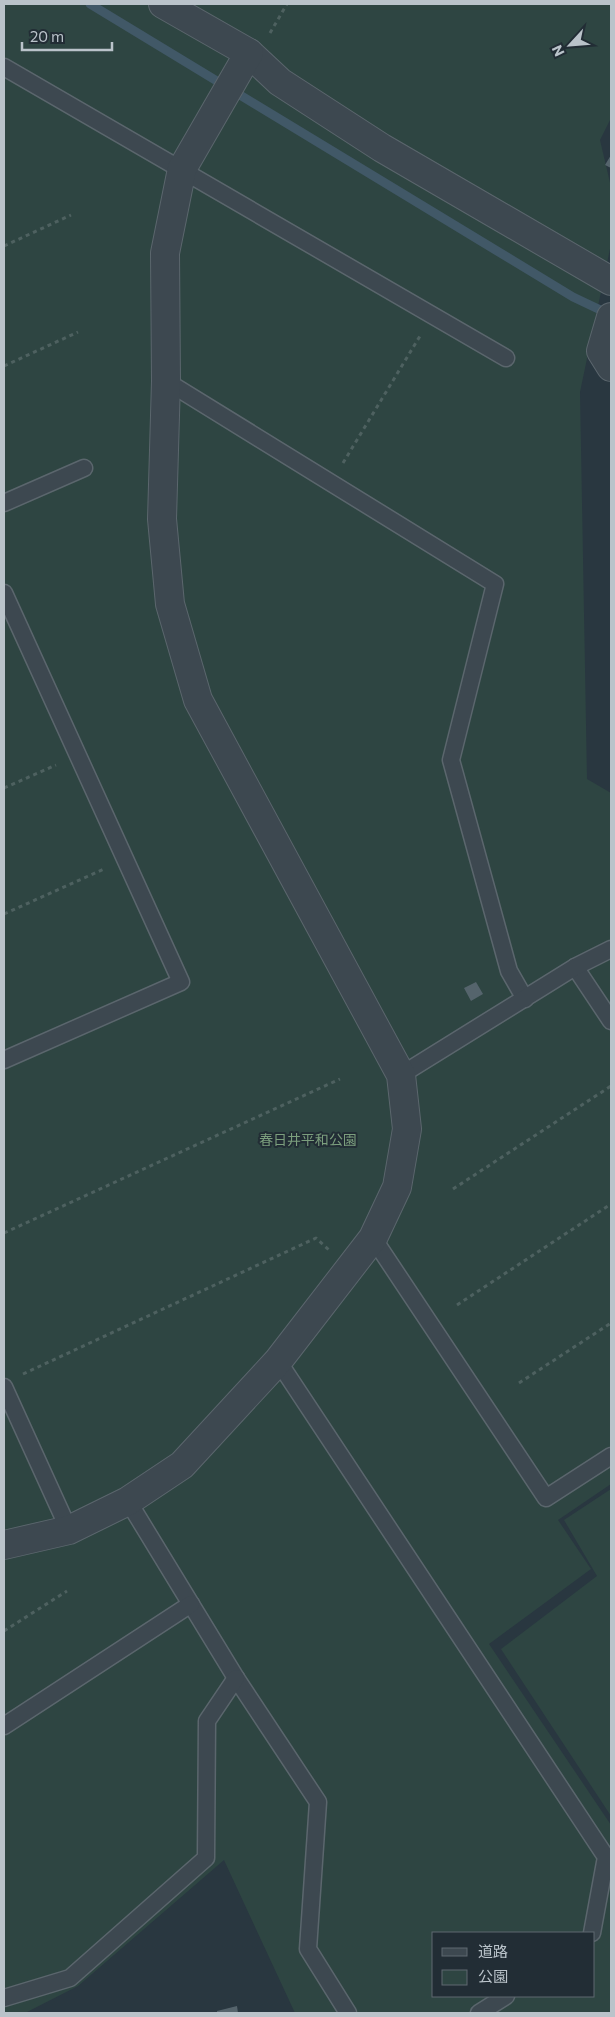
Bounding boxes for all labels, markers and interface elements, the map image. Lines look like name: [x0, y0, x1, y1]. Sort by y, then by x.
scale bar: [22, 20, 112, 52]
north arrow: [545, 20, 595, 70]
text: 20 m: [30, 27, 64, 45]
text: N: [548, 42, 568, 59]
park label: 春日井平和公園: [259, 1131, 357, 1148]
legend: [432, 1932, 595, 1997]
text: 道路: [478, 1942, 508, 1960]
text: 公園: [478, 1967, 508, 1985]

